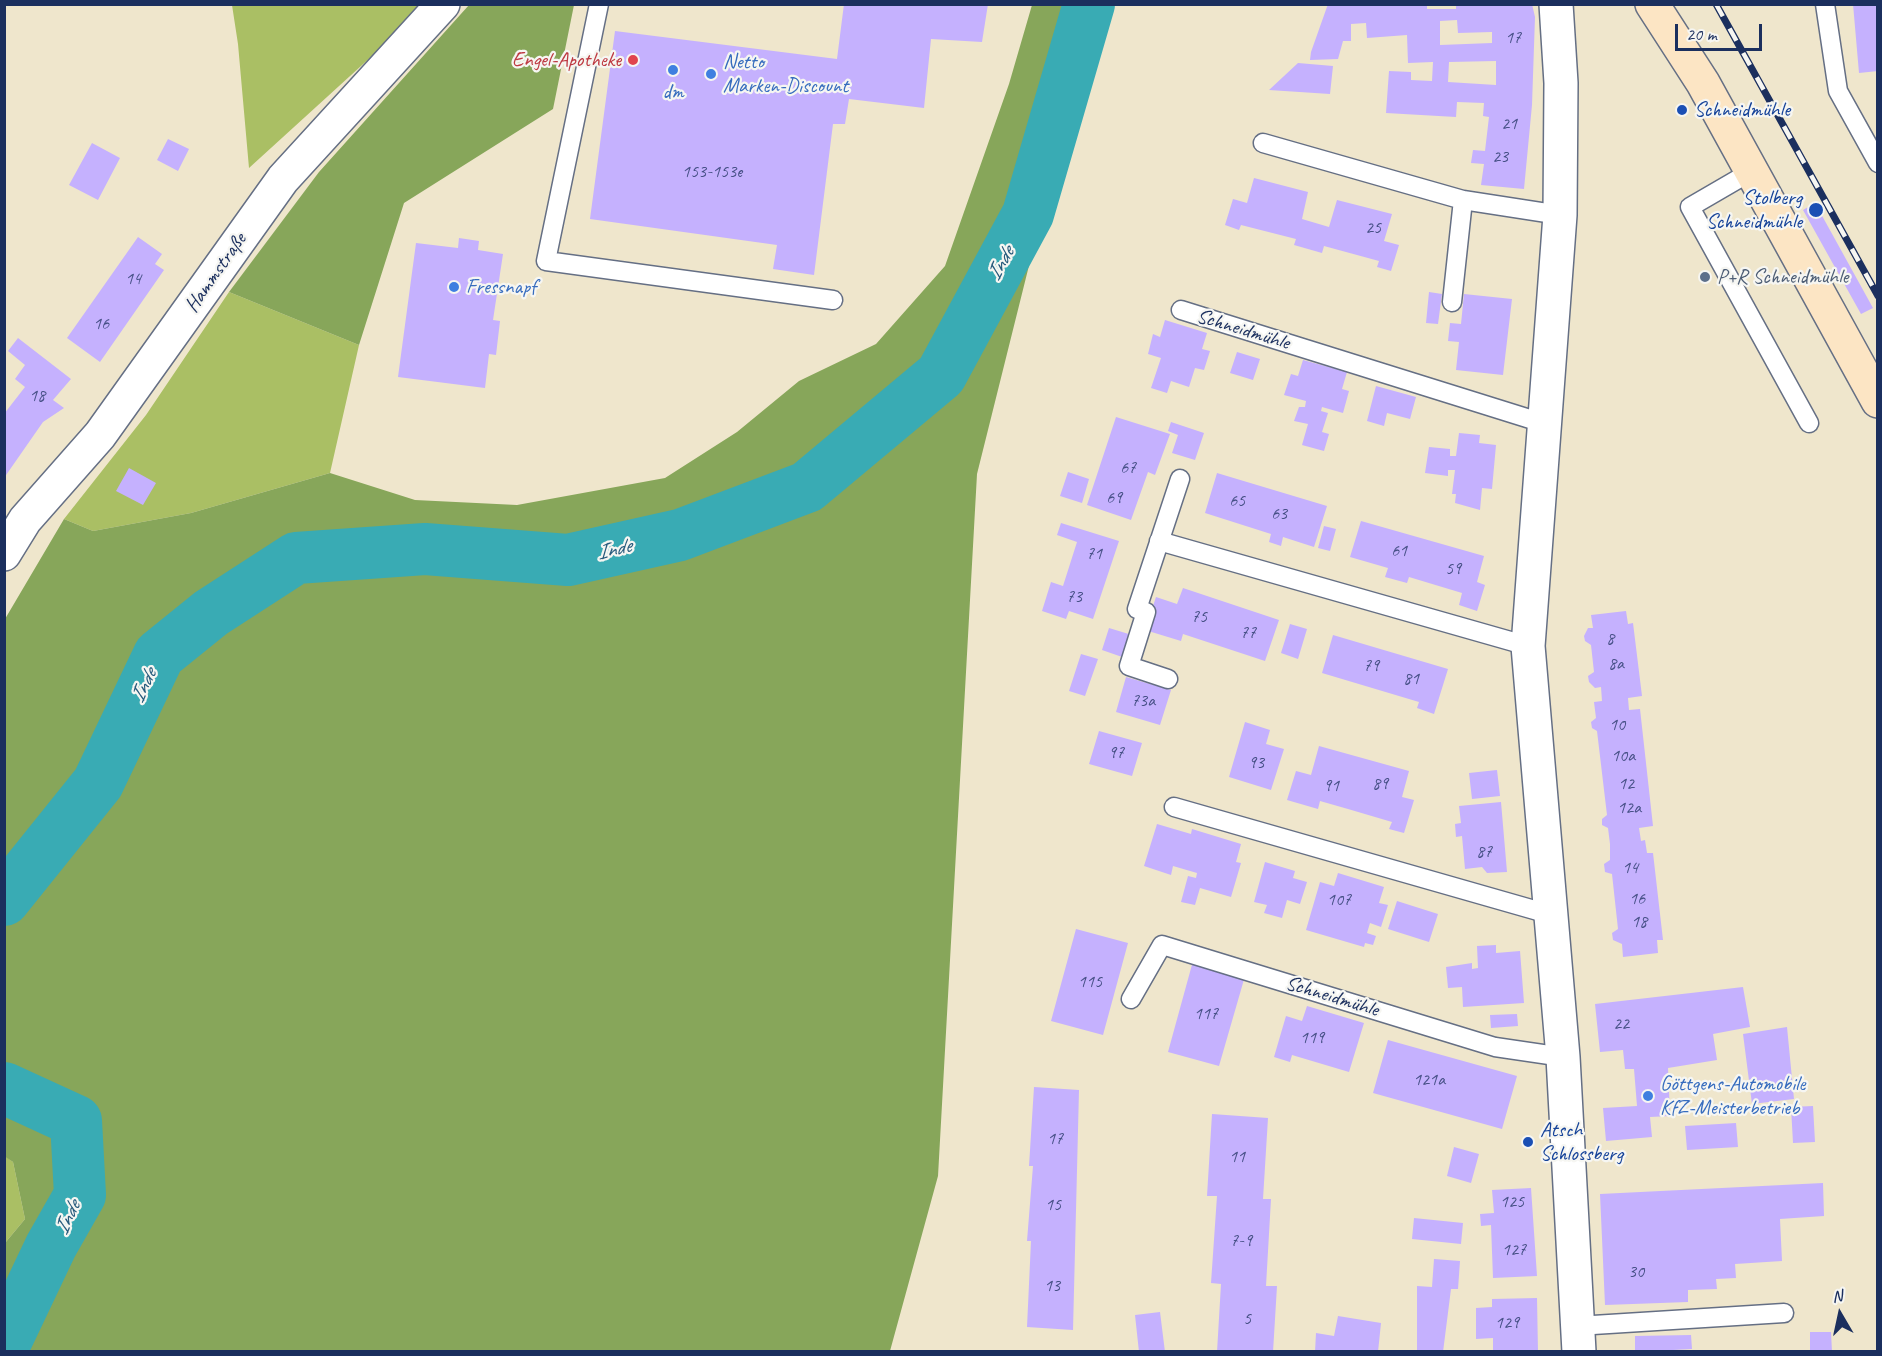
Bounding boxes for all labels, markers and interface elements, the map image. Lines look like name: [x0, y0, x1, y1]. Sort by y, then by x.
scale bar: [1678, 12, 1765, 50]
text: 20 m: [1686, 23, 1717, 45]
house number: 17: [1505, 27, 1521, 49]
place label: Engel-Apotheke: [512, 47, 621, 73]
place label: Netto Marken-Discount: [723, 49, 848, 99]
marker: Engel-Apotheke: [626, 53, 640, 67]
marker: dm: [666, 63, 680, 77]
marker: Netto Marken-Discount: [704, 67, 718, 81]
place label: dm: [662, 79, 684, 105]
place label: Schneidmühle: [1694, 97, 1790, 123]
marker: Schneidmühle: [1675, 103, 1689, 117]
house number: 21: [1501, 113, 1517, 135]
house number: 23: [1492, 146, 1508, 168]
house number: 153-153e: [682, 161, 742, 183]
place label: Stolberg Schneidmühle: [1706, 185, 1802, 235]
marker: Stolberg Schneidmühle: [1807, 201, 1825, 219]
house number: 25: [1365, 217, 1381, 239]
street label: Hammstraße: [180, 229, 252, 317]
water label: Inde: [981, 243, 1021, 285]
place label: P+R Schneidmühle: [1717, 264, 1848, 290]
house number: 14: [125, 268, 141, 290]
marker: P+R Schneidmühle: [1698, 270, 1712, 284]
place label: Fressnapf: [466, 274, 536, 300]
marker: Fressnapf: [447, 280, 461, 294]
street label: Schneidmühle: [1193, 304, 1293, 356]
house number: 16: [93, 313, 109, 335]
house number: 18: [29, 385, 45, 407]
house number: 67: [1120, 457, 1136, 479]
house number: 69: [1106, 487, 1122, 509]
house number: 65: [1229, 490, 1245, 512]
house number: 63: [1271, 503, 1287, 525]
water label: Inde: [594, 533, 634, 567]
house number: 61: [1391, 540, 1407, 562]
house number: 71: [1086, 543, 1102, 565]
house number: 59: [1445, 558, 1461, 580]
house number: 73: [1066, 586, 1082, 608]
house number: 75: [1191, 606, 1207, 628]
house number: 77: [1240, 622, 1256, 644]
house number: 8: [1606, 628, 1614, 650]
house number: 8a: [1608, 653, 1624, 675]
house number: 79: [1363, 655, 1379, 677]
water label: Inde: [125, 665, 163, 707]
house number: 81: [1403, 668, 1419, 690]
house number: 73a: [1131, 690, 1155, 712]
house number: 10: [1609, 714, 1625, 736]
house number: 97: [1108, 742, 1124, 764]
house number: 10a: [1611, 745, 1635, 767]
house number: 93: [1248, 752, 1264, 774]
house number: 89: [1372, 773, 1388, 795]
house number: 12: [1618, 773, 1634, 795]
house number: 91: [1323, 775, 1339, 797]
house number: 12a: [1617, 797, 1641, 819]
house number: 87: [1476, 841, 1492, 863]
house number: 14: [1622, 857, 1638, 879]
house number: 16: [1629, 888, 1645, 910]
house number: 107: [1327, 889, 1351, 911]
house number: 18: [1631, 911, 1647, 933]
house number: 115: [1078, 971, 1102, 993]
street label: Schneidmühle: [1282, 971, 1382, 1023]
house number: 117: [1194, 1003, 1218, 1025]
house number: 22: [1613, 1013, 1629, 1035]
house number: 119: [1300, 1027, 1324, 1049]
house number: 121a: [1413, 1069, 1445, 1091]
place label: Göttgens-Automobile KfZ-Meisterbetrieb: [1660, 1071, 1805, 1121]
marker: Göttgens-Automobile KfZ-Meisterbetrieb: [1641, 1089, 1655, 1103]
place label: Atsch Schlossberg: [1540, 1117, 1623, 1167]
house number: 17: [1047, 1128, 1063, 1150]
marker: Atsch Schlossberg: [1521, 1135, 1535, 1149]
house number: 11: [1229, 1146, 1245, 1168]
house number: 125: [1500, 1191, 1524, 1213]
house number: 15: [1045, 1194, 1061, 1216]
water label: Inde: [49, 1197, 87, 1239]
house number: 7-9: [1230, 1230, 1252, 1252]
house number: 127: [1502, 1239, 1526, 1261]
house number: 30: [1628, 1261, 1644, 1283]
house number: 13: [1044, 1275, 1060, 1297]
north arrow: [1810, 1284, 1870, 1344]
text: N: [1831, 1286, 1844, 1307]
house number: 5: [1243, 1308, 1251, 1330]
house number: 129: [1495, 1312, 1519, 1334]

